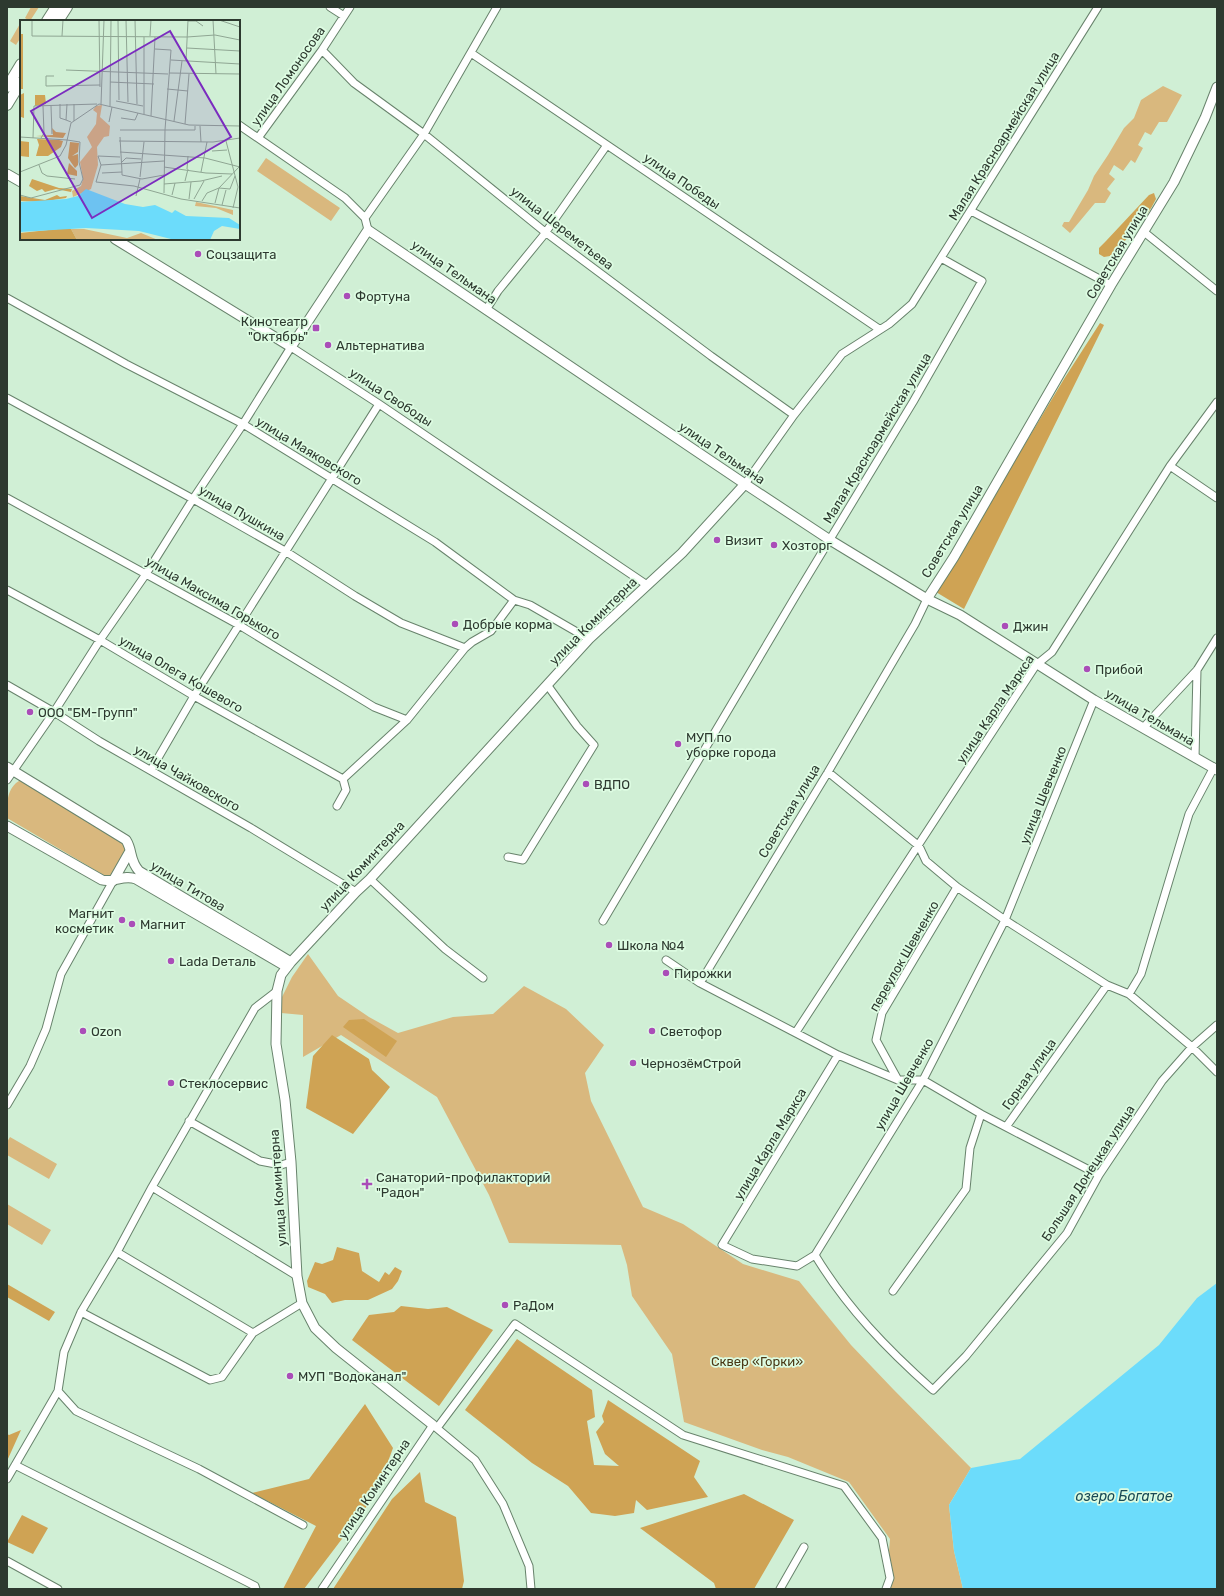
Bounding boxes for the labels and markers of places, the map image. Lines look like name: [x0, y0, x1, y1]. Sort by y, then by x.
place label: Соцзащита: [206, 247, 276, 262]
marker: Соцзащита: [193, 249, 203, 259]
place label: Фортуна: [355, 289, 410, 304]
marker: Фортуна: [342, 291, 352, 301]
place label: Кинотеатр "Октябрь": [241, 314, 308, 344]
marker: Кинотеатр "Октябрь": [311, 323, 321, 333]
place label: Альтернатива: [336, 338, 425, 353]
marker: Альтернатива: [323, 340, 333, 350]
place label: Визит: [725, 533, 763, 548]
marker: Визит: [712, 535, 722, 545]
place label: Хозторг: [782, 538, 832, 553]
marker: Хозторг: [769, 540, 779, 550]
place label: Добрые корма: [463, 617, 553, 632]
marker: Добрые корма: [450, 619, 460, 629]
place label: Джин: [1013, 619, 1048, 634]
marker: Джин: [1000, 621, 1010, 631]
place label: Прибой: [1095, 662, 1143, 677]
marker: Прибой: [1082, 664, 1092, 674]
place label: ООО "БМ-Групп": [38, 705, 138, 720]
marker: ООО "БМ-Групп": [25, 707, 35, 717]
place label: МУП по уборке города: [686, 730, 776, 760]
marker: МУП по уборке города: [673, 739, 683, 749]
place label: ВДПО: [594, 777, 630, 792]
marker: ВДПО: [581, 779, 591, 789]
place label: Магнит косметик: [55, 906, 114, 936]
marker: Магнит косметик: [117, 915, 127, 925]
place label: Магнит: [140, 917, 186, 932]
marker: Магнит: [127, 919, 137, 929]
place label: Школа №4: [617, 938, 684, 953]
marker: Школа №4: [604, 940, 614, 950]
place label: Lada Dеталь: [179, 954, 256, 969]
marker: Lada Dеталь: [166, 956, 176, 966]
place label: Пирожки: [674, 966, 732, 981]
marker: Пирожки: [661, 968, 671, 978]
place label: Ozon: [91, 1024, 122, 1039]
place label: Светофор: [660, 1024, 722, 1039]
marker: Ozon: [78, 1026, 88, 1036]
marker: Светофор: [647, 1026, 657, 1036]
place label: ЧернозёмСтрой: [641, 1056, 741, 1071]
marker: ЧернозёмСтрой: [628, 1058, 638, 1068]
place label: Стеклосервис: [179, 1076, 268, 1091]
marker: Стеклосервис: [166, 1078, 176, 1088]
place label: Санаторий-профилакторий "Радон": [376, 1170, 550, 1200]
marker: Санаторий-профилакторий "Радон": [361, 1178, 373, 1190]
place label: РаДом: [513, 1298, 554, 1313]
marker: РаДом: [500, 1300, 510, 1310]
place label: МУП "Водоканал": [298, 1369, 406, 1384]
marker: МУП "Водоканал": [285, 1371, 295, 1381]

